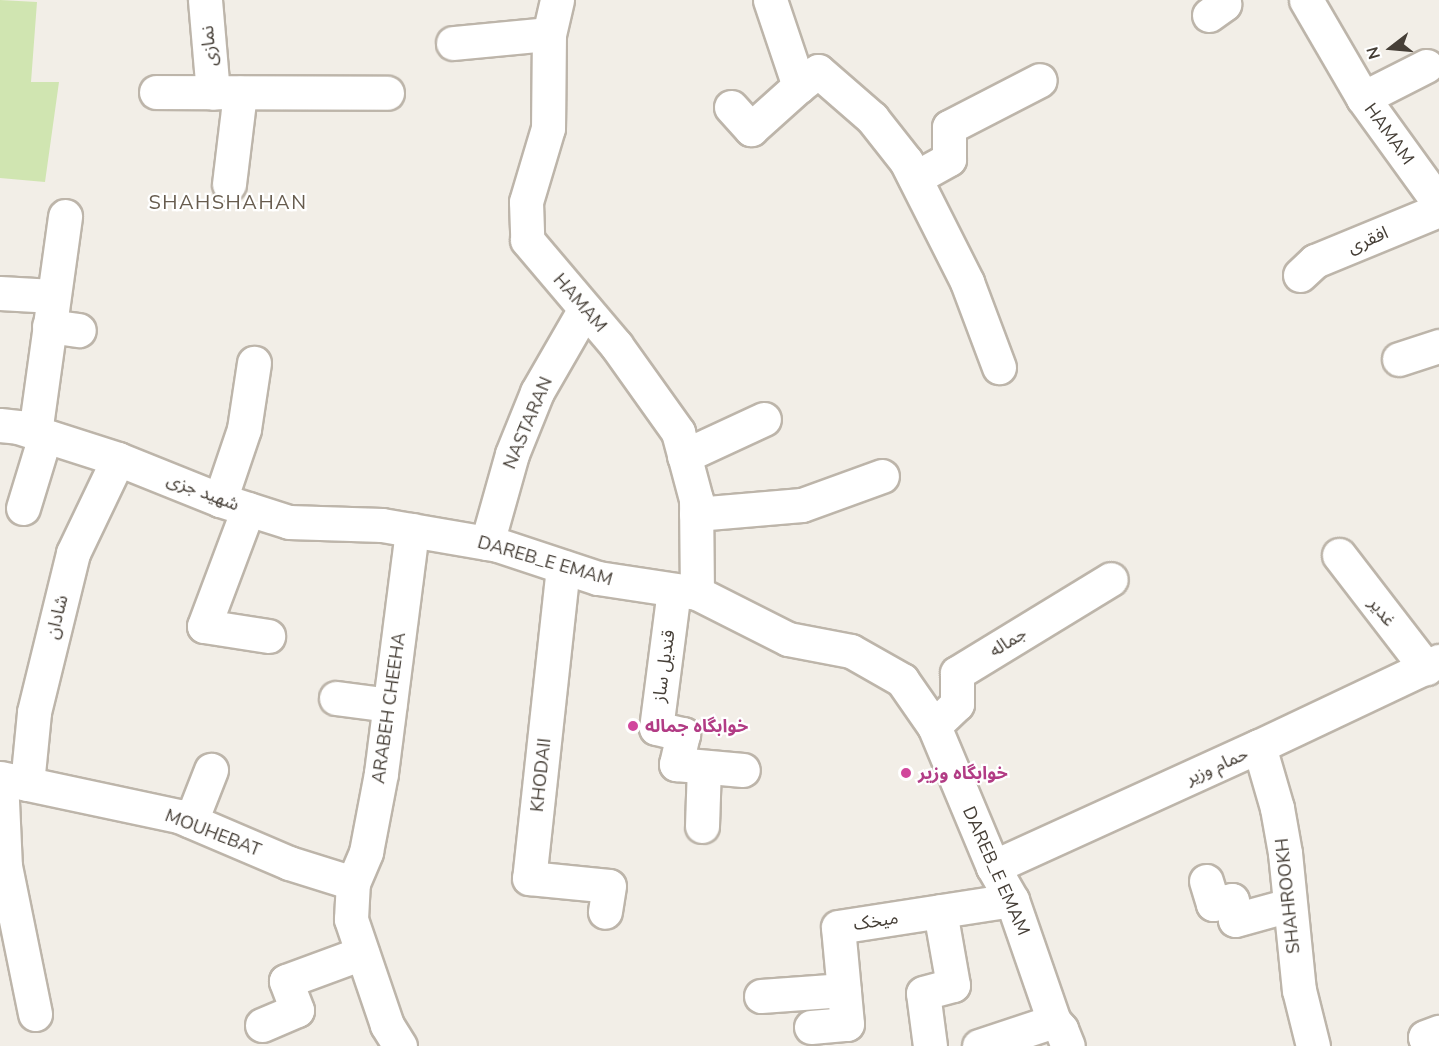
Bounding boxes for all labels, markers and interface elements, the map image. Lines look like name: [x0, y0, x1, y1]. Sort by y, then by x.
north arrow: [1361, 18, 1421, 78]
street label: نمازی: [196, 25, 222, 67]
text: N: [1361, 44, 1386, 62]
street label: HAMAM: [1359, 99, 1419, 169]
district label: SHAHSHAHAN: [148, 190, 308, 214]
street label: افقری: [1344, 222, 1392, 258]
street label: HAMAM: [549, 269, 611, 337]
street label: NASTARAN: [499, 374, 557, 472]
street label: شهید جزی: [164, 468, 242, 516]
street label: DAREB_E EMAM: [475, 531, 615, 591]
street label: شادان: [41, 593, 73, 641]
street label: غدیر: [1364, 593, 1400, 631]
street label: جماله: [985, 622, 1031, 662]
street label: قندیل ساز: [648, 628, 680, 704]
street label: ARABEH CHEEHA: [368, 631, 410, 785]
place label: خوابگاه جماله: [645, 715, 748, 737]
marker: خوابگاه جماله: [626, 719, 640, 733]
street label: KHODAII: [526, 737, 556, 813]
street label: حمام وزیر: [1182, 743, 1252, 789]
place label: خوابگاه وزیر: [918, 762, 1008, 784]
marker: خوابگاه وزیر: [899, 766, 913, 780]
street label: DAREB_E EMAM: [958, 803, 1034, 939]
street label: MOUHEBAT: [162, 805, 264, 861]
street label: SHAHROOKH: [1271, 837, 1305, 955]
street label: میخک: [852, 907, 900, 935]

